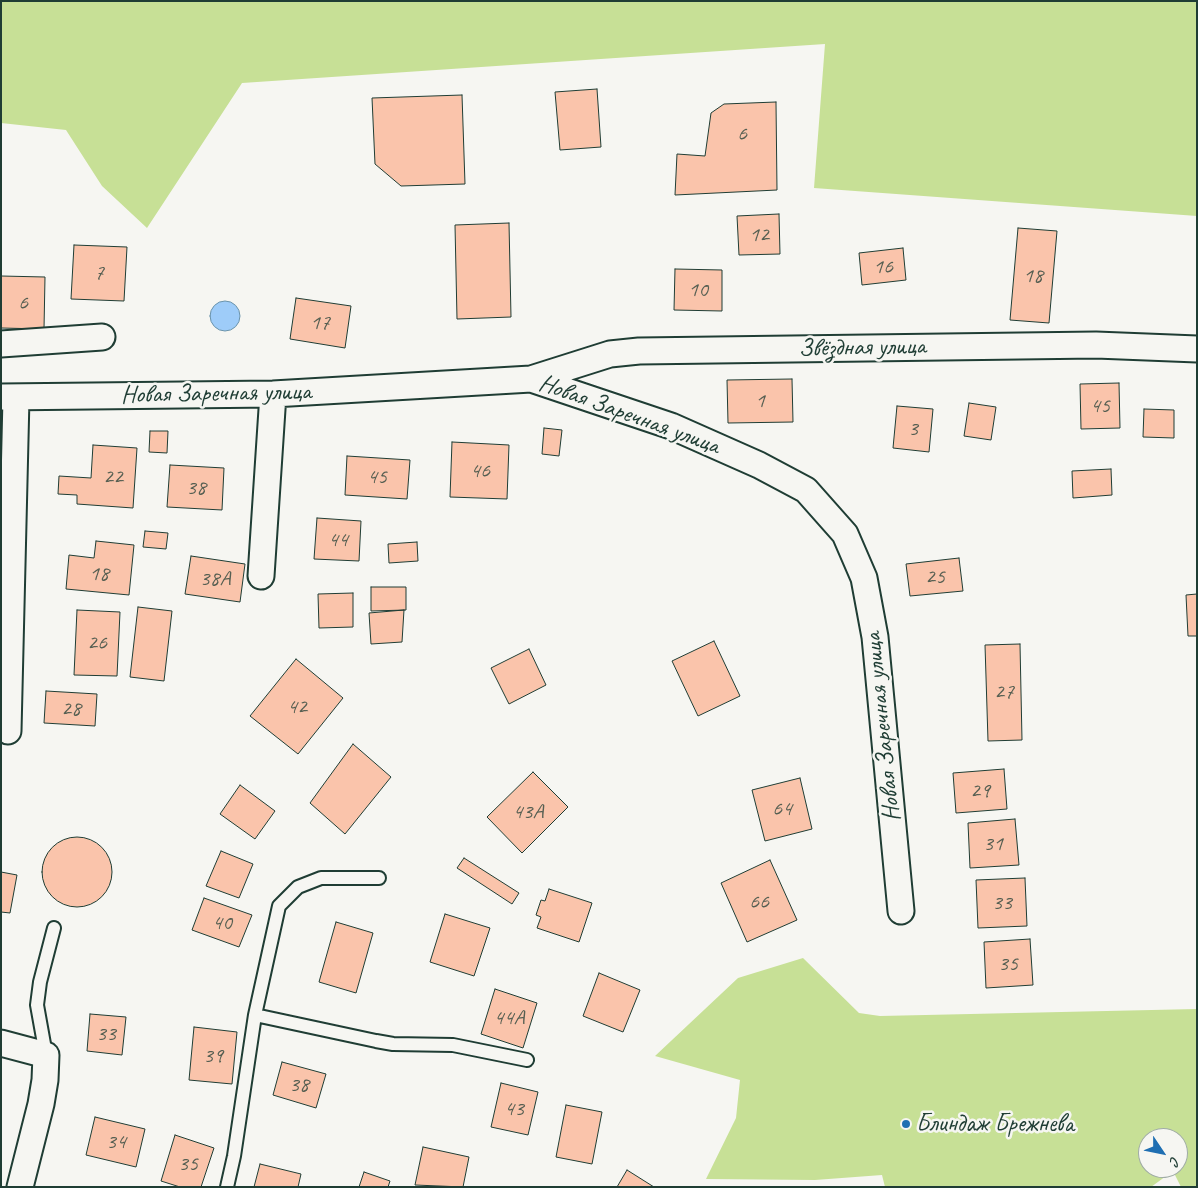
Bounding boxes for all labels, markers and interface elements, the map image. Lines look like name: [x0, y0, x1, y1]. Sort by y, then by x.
house number: 6: [737, 121, 747, 147]
house number: 12: [749, 222, 769, 248]
house number: 16: [873, 254, 893, 280]
house number: 7: [94, 260, 104, 286]
house number: 18: [1023, 263, 1043, 289]
house number: 10: [688, 277, 708, 303]
house number: 6: [18, 290, 28, 316]
house number: 17: [310, 310, 330, 336]
street label: Звёздная улица: [798, 332, 926, 364]
street label: Новая Заречная улица: [535, 368, 723, 462]
street label: Новая Заречная улица: [121, 377, 311, 411]
house number: 1: [755, 388, 765, 414]
house number: 45: [1090, 393, 1110, 419]
house number: 3: [908, 416, 918, 442]
house number: 46: [470, 458, 490, 484]
house number: 22: [103, 464, 123, 490]
house number: 45: [367, 464, 387, 490]
house number: 38: [186, 475, 206, 501]
house number: 44: [328, 527, 348, 553]
house number: 18: [89, 561, 109, 587]
house number: 25: [925, 564, 945, 590]
house number: 38А: [200, 566, 230, 592]
house number: 26: [87, 630, 107, 656]
street label: Новая Заречная улица: [858, 631, 908, 823]
house number: 27: [994, 679, 1014, 705]
house number: 42: [287, 694, 307, 720]
house number: 28: [61, 696, 81, 722]
house number: 29: [970, 778, 990, 804]
house number: 64: [772, 796, 792, 822]
house number: 43А: [513, 799, 543, 825]
house number: 31: [983, 831, 1003, 857]
house number: 66: [749, 889, 769, 915]
house number: 33: [992, 890, 1012, 916]
house number: 40: [212, 910, 232, 936]
house number: 35: [998, 951, 1018, 977]
house number: 44А: [494, 1005, 524, 1031]
house number: 33: [96, 1021, 116, 1047]
house number: 39: [203, 1043, 223, 1069]
house number: 38: [289, 1072, 309, 1098]
house number: 43: [504, 1096, 524, 1122]
place label: Блиндаж Брежнева: [916, 1109, 1074, 1139]
marker: Блиндаж Брежнева: [900, 1118, 912, 1130]
north arrow: [1138, 1128, 1188, 1178]
house number: 34: [106, 1129, 126, 1155]
house number: 35: [178, 1151, 198, 1177]
text: С: [1166, 1154, 1184, 1169]

